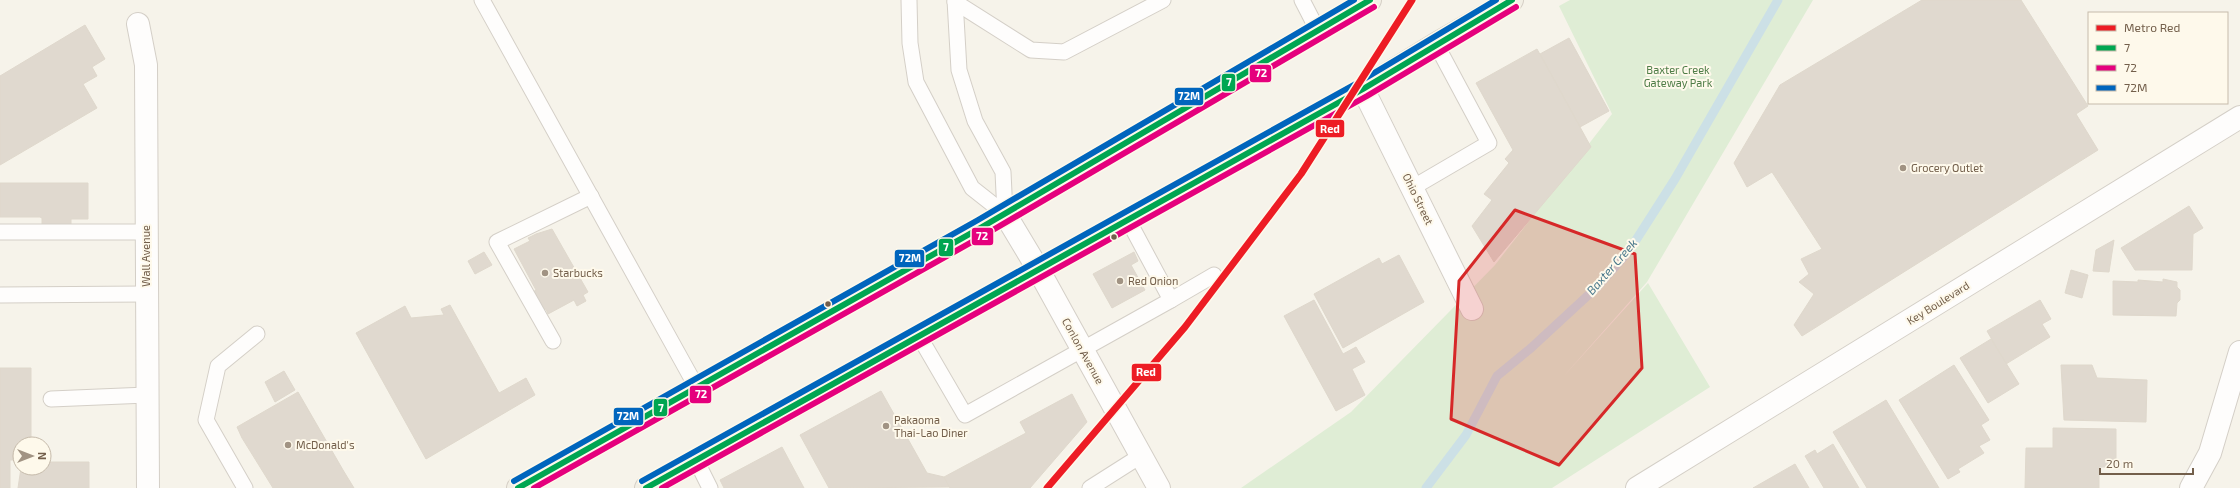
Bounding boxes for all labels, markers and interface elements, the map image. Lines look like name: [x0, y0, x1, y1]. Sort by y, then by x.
legend: [2088, 12, 2228, 104]
text: Metro Red: [2124, 20, 2180, 34]
text: 7: [2124, 40, 2130, 54]
text: 72: [2124, 60, 2137, 74]
park label: Baxter Creek Gateway Park: [1644, 63, 1713, 89]
line badge: 72: [1249, 64, 1272, 83]
text: 72: [1255, 66, 1267, 79]
line badge: 7: [1221, 73, 1236, 92]
text: 7: [1226, 75, 1232, 88]
text: 72M: [2124, 80, 2147, 94]
line badge: 72M: [1174, 87, 1204, 106]
text: 72M: [1178, 89, 1200, 102]
line badge: Red: [1315, 119, 1345, 138]
text: Red: [1320, 122, 1340, 135]
place label: Grocery Outlet: [1911, 161, 1983, 174]
marker: Grocery Outlet: [1898, 163, 1908, 173]
street label: Ohio Street: [1400, 171, 1437, 227]
street label: Wall Avenue: [139, 225, 152, 287]
line badge: 72: [971, 227, 994, 246]
text: 72: [976, 229, 988, 242]
unlabelled marker: [1109, 232, 1119, 242]
water label: Baxter Creek: [1583, 236, 1639, 297]
line badge: 7: [938, 238, 954, 257]
text: 7: [943, 240, 949, 253]
line badge: 72M: [894, 249, 925, 268]
text: 72M: [899, 251, 921, 264]
place label: Starbucks: [553, 266, 603, 279]
marker: Starbucks: [540, 268, 550, 278]
place label: Red Onion: [1128, 274, 1179, 287]
marker: Red Onion: [1115, 276, 1125, 286]
street label: Key Boulevard: [1904, 278, 1971, 327]
unlabelled marker: [823, 299, 833, 309]
street label: Conlon Avenue: [1060, 315, 1107, 386]
line badge: Red: [1131, 363, 1162, 382]
text: Red: [1136, 365, 1156, 378]
line badge: 72: [689, 385, 712, 404]
text: 72: [695, 387, 707, 400]
line badge: 7: [653, 398, 668, 417]
text: 7: [658, 401, 664, 414]
line badge: 72M: [613, 407, 644, 426]
text: 72M: [617, 409, 639, 422]
place label: Pakaoma Thai-Lao Diner: [894, 413, 968, 439]
marker: Pakaoma Thai-Lao Diner: [881, 421, 891, 431]
north arrow: [12, 436, 52, 476]
place label: McDonald's: [296, 438, 355, 451]
marker: McDonald's: [283, 440, 293, 450]
scale bar: [2100, 450, 2193, 476]
text: N: [36, 452, 49, 460]
text: 20 m: [2106, 456, 2133, 470]

